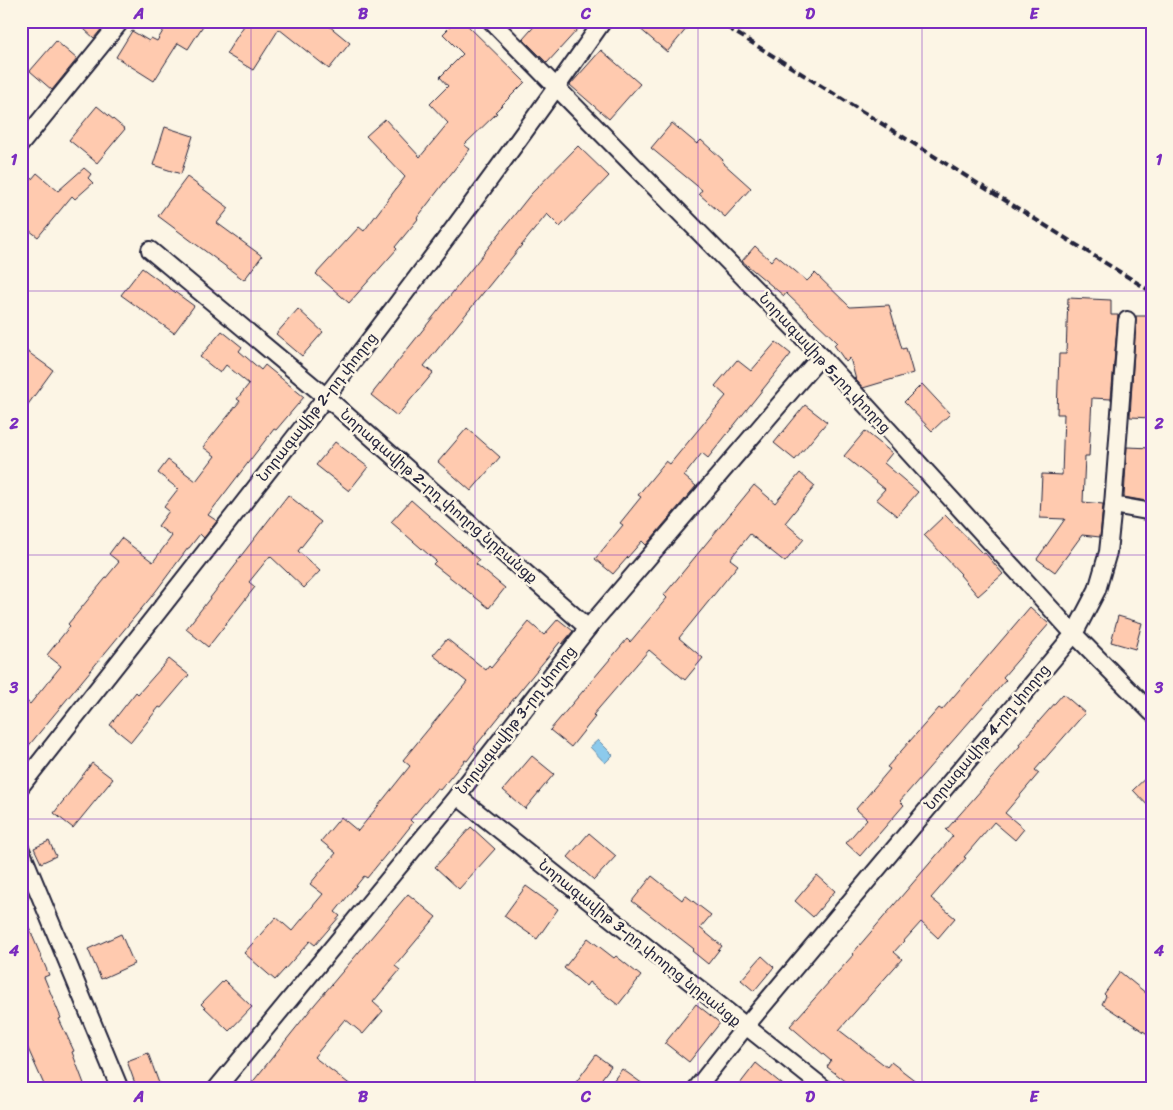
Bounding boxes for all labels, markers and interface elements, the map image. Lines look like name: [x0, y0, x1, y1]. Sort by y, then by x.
text: A: [133, 0, 144, 28]
text: B: [358, 0, 369, 28]
text: C: [580, 0, 592, 28]
text: D: [805, 0, 815, 28]
text: E: [1030, 0, 1040, 28]
text: 1: [11, 145, 18, 174]
text: 1: [1156, 145, 1163, 174]
street label: Նորագավիթ 5-րդ փողոց: [752, 287, 898, 439]
street label: Նորագավիթ 2-րդ փողոց: [250, 326, 384, 488]
street label: Նորագավիթ 2-րդ փողոց նրբանցք: [334, 402, 544, 590]
text: 2: [8, 409, 19, 438]
text: 2: [1153, 409, 1164, 438]
street label: Նորագավիթ 3-րդ փողոց: [449, 640, 583, 800]
street label: Նորագավիթ 4-րդ փողոց: [918, 658, 1056, 816]
text: 3: [9, 673, 19, 702]
text: 3: [1154, 673, 1164, 702]
street label: Նորագավիթ 3-րդ փողոց նրբանցք: [533, 853, 747, 1033]
text: 4: [8, 936, 19, 965]
text: 4: [1153, 936, 1164, 965]
text: A: [133, 1082, 144, 1110]
text: B: [358, 1082, 369, 1110]
text: C: [580, 1082, 592, 1110]
text: D: [805, 1082, 815, 1110]
text: E: [1030, 1082, 1040, 1110]

